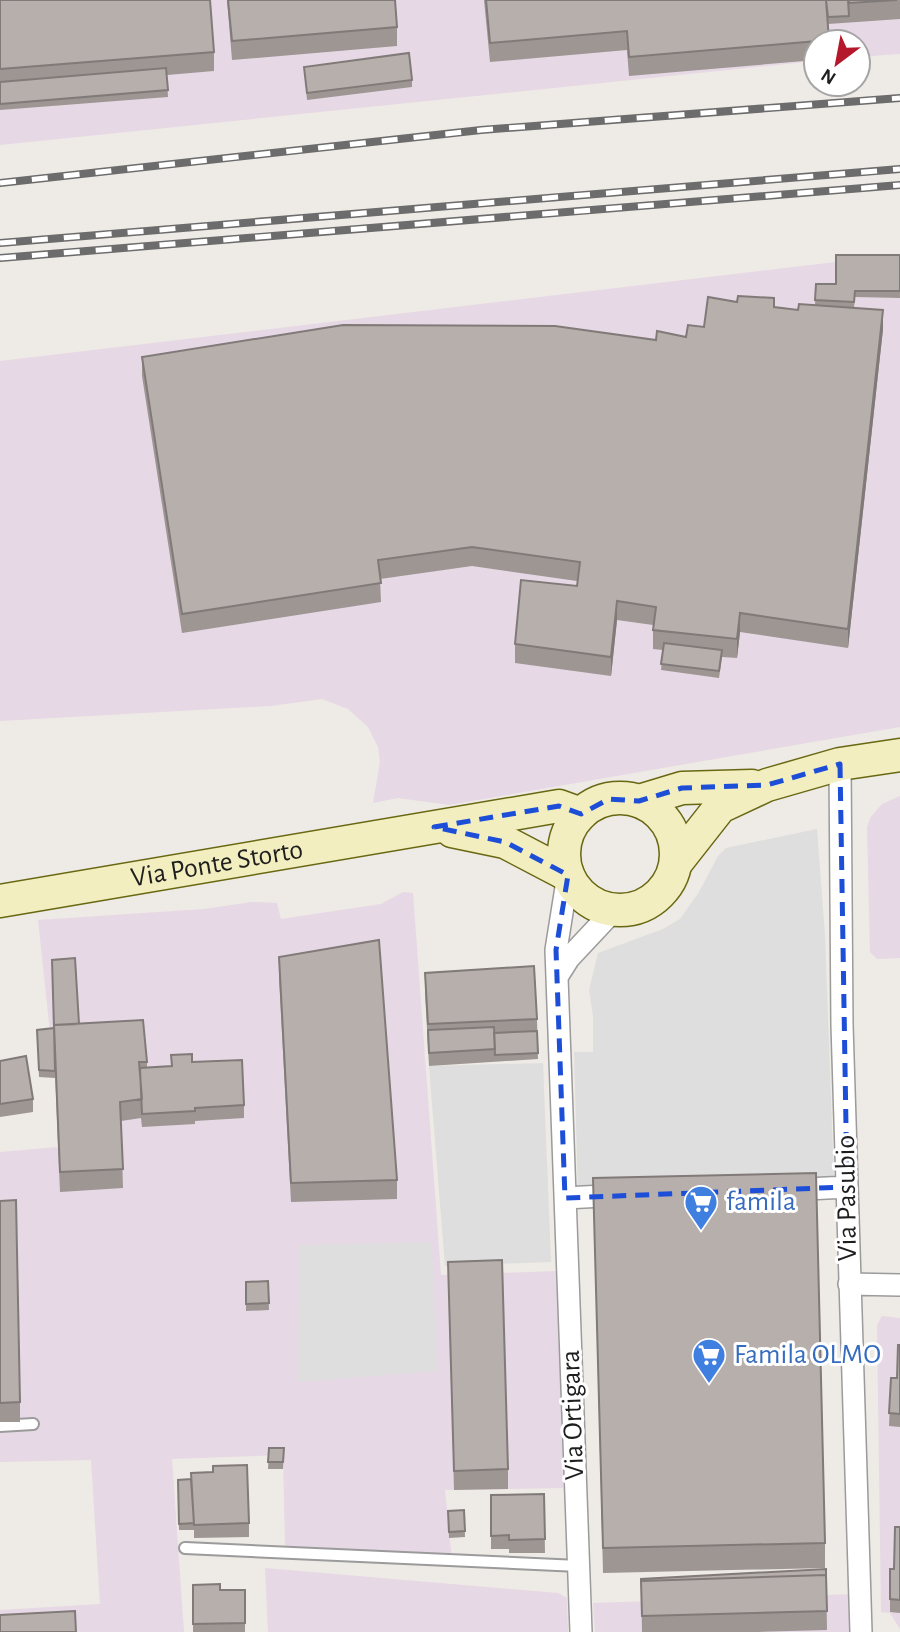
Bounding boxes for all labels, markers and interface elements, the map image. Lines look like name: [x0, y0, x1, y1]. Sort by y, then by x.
north arrow: [802, 28, 872, 98]
text: N: [818, 65, 839, 88]
street label: Via Ponte Storto: [129, 836, 305, 893]
street label: Via Pasubio: [832, 1135, 862, 1261]
supermarket icon: famila: [682, 1183, 720, 1232]
place label: famila: [726, 1188, 796, 1216]
supermarket icon: Famila OLMO: [690, 1336, 728, 1385]
place label: Famila OLMO: [734, 1341, 881, 1369]
street label: Via Ortigara: [557, 1349, 589, 1481]

